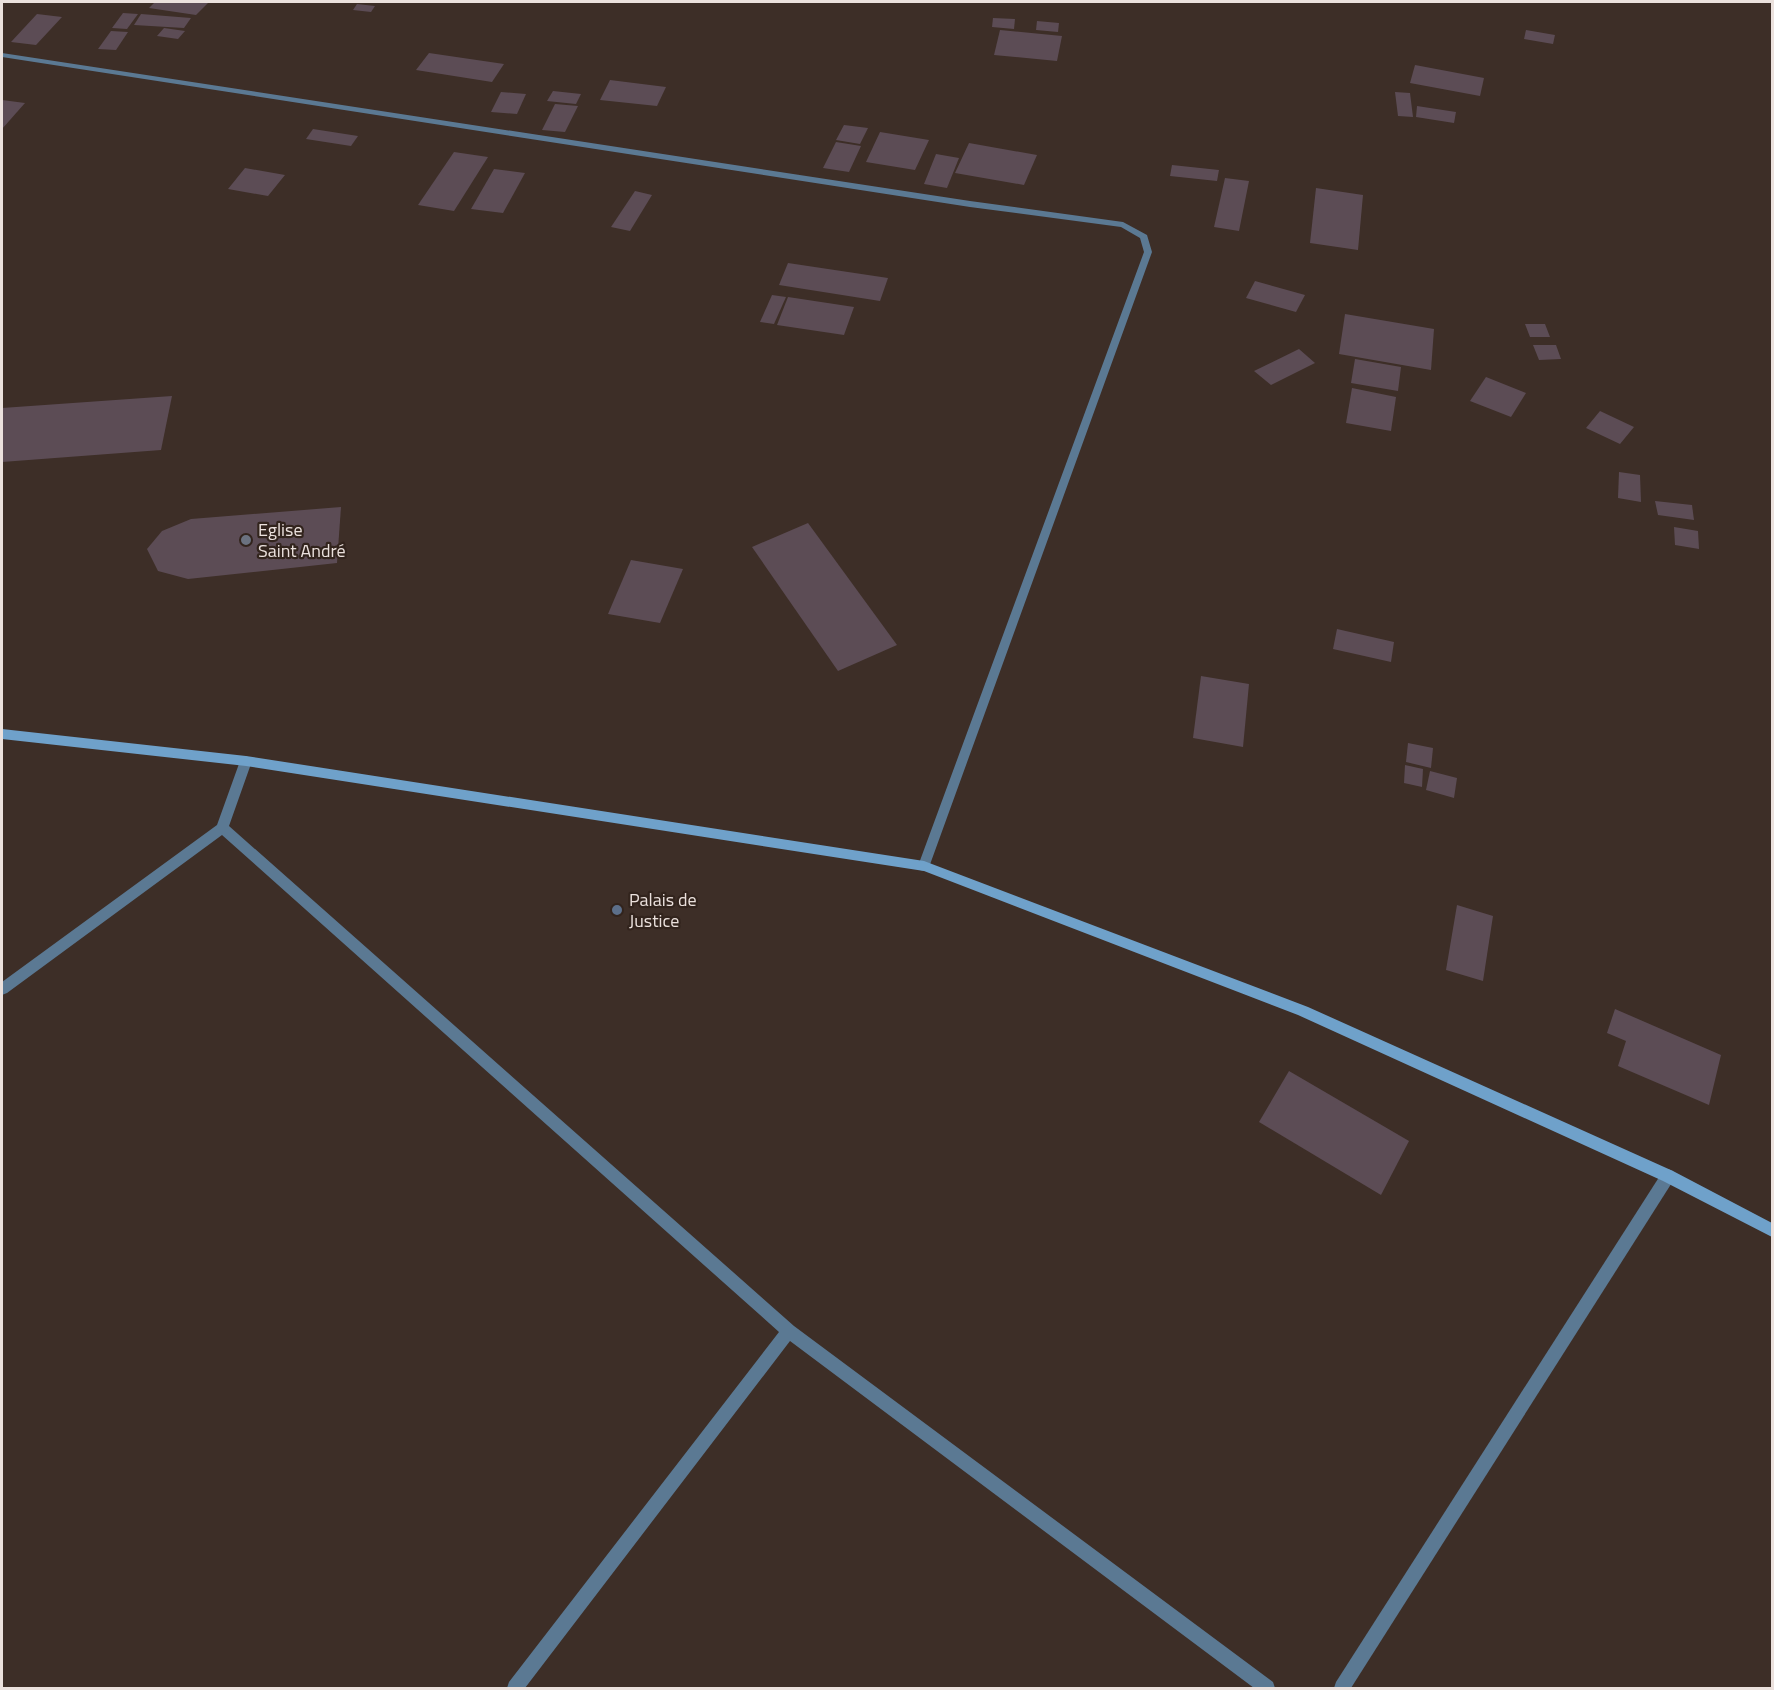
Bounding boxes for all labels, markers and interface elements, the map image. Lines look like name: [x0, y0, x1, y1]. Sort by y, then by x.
place label: Eglise Saint André: [258, 516, 346, 564]
marker: Eglise Saint André: [239, 533, 253, 547]
place label: Palais de Justice: [629, 886, 697, 934]
marker: Palais de Justice: [610, 903, 624, 917]

